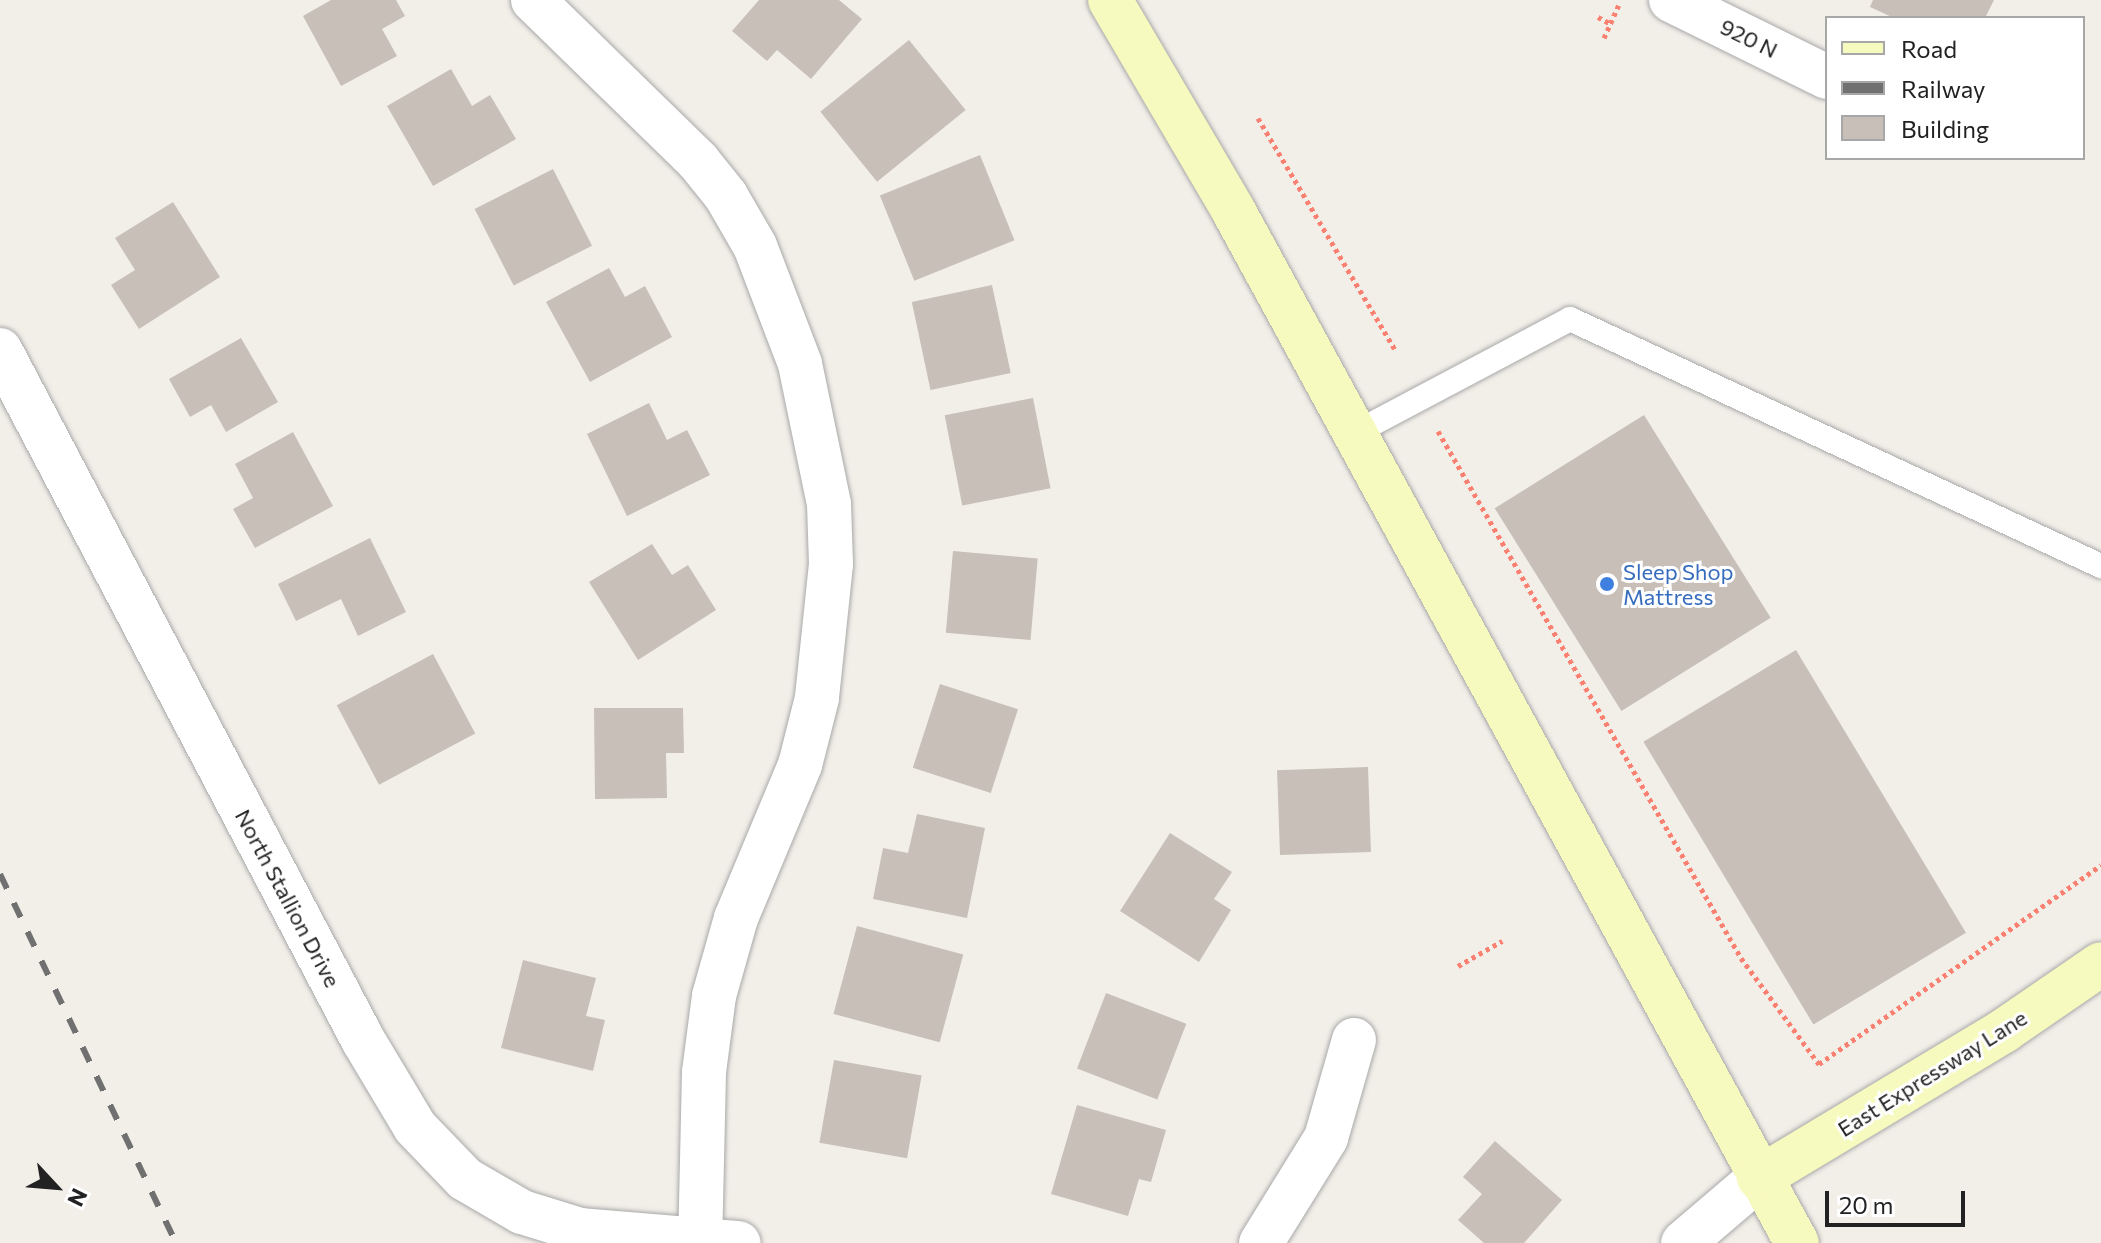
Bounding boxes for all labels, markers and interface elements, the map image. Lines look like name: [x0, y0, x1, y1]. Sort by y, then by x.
street label: 920 N: [1716, 13, 1782, 63]
legend: [1825, 16, 2085, 160]
text: Road: [1901, 34, 1957, 63]
text: Railway: [1901, 74, 1986, 103]
text: Building: [1901, 114, 1989, 143]
place label: Sleep Shop Mattress: [1623, 558, 1734, 610]
marker: Sleep Shop Mattress: [1598, 575, 1616, 593]
street label: North Stallion Drive: [230, 805, 346, 991]
street label: East Expressway Lane: [1833, 1004, 2031, 1142]
north arrow: [16, 1147, 96, 1227]
scale bar: [1829, 1175, 1969, 1225]
text: N: [62, 1184, 94, 1211]
text: 20 m: [1839, 1190, 1893, 1219]

